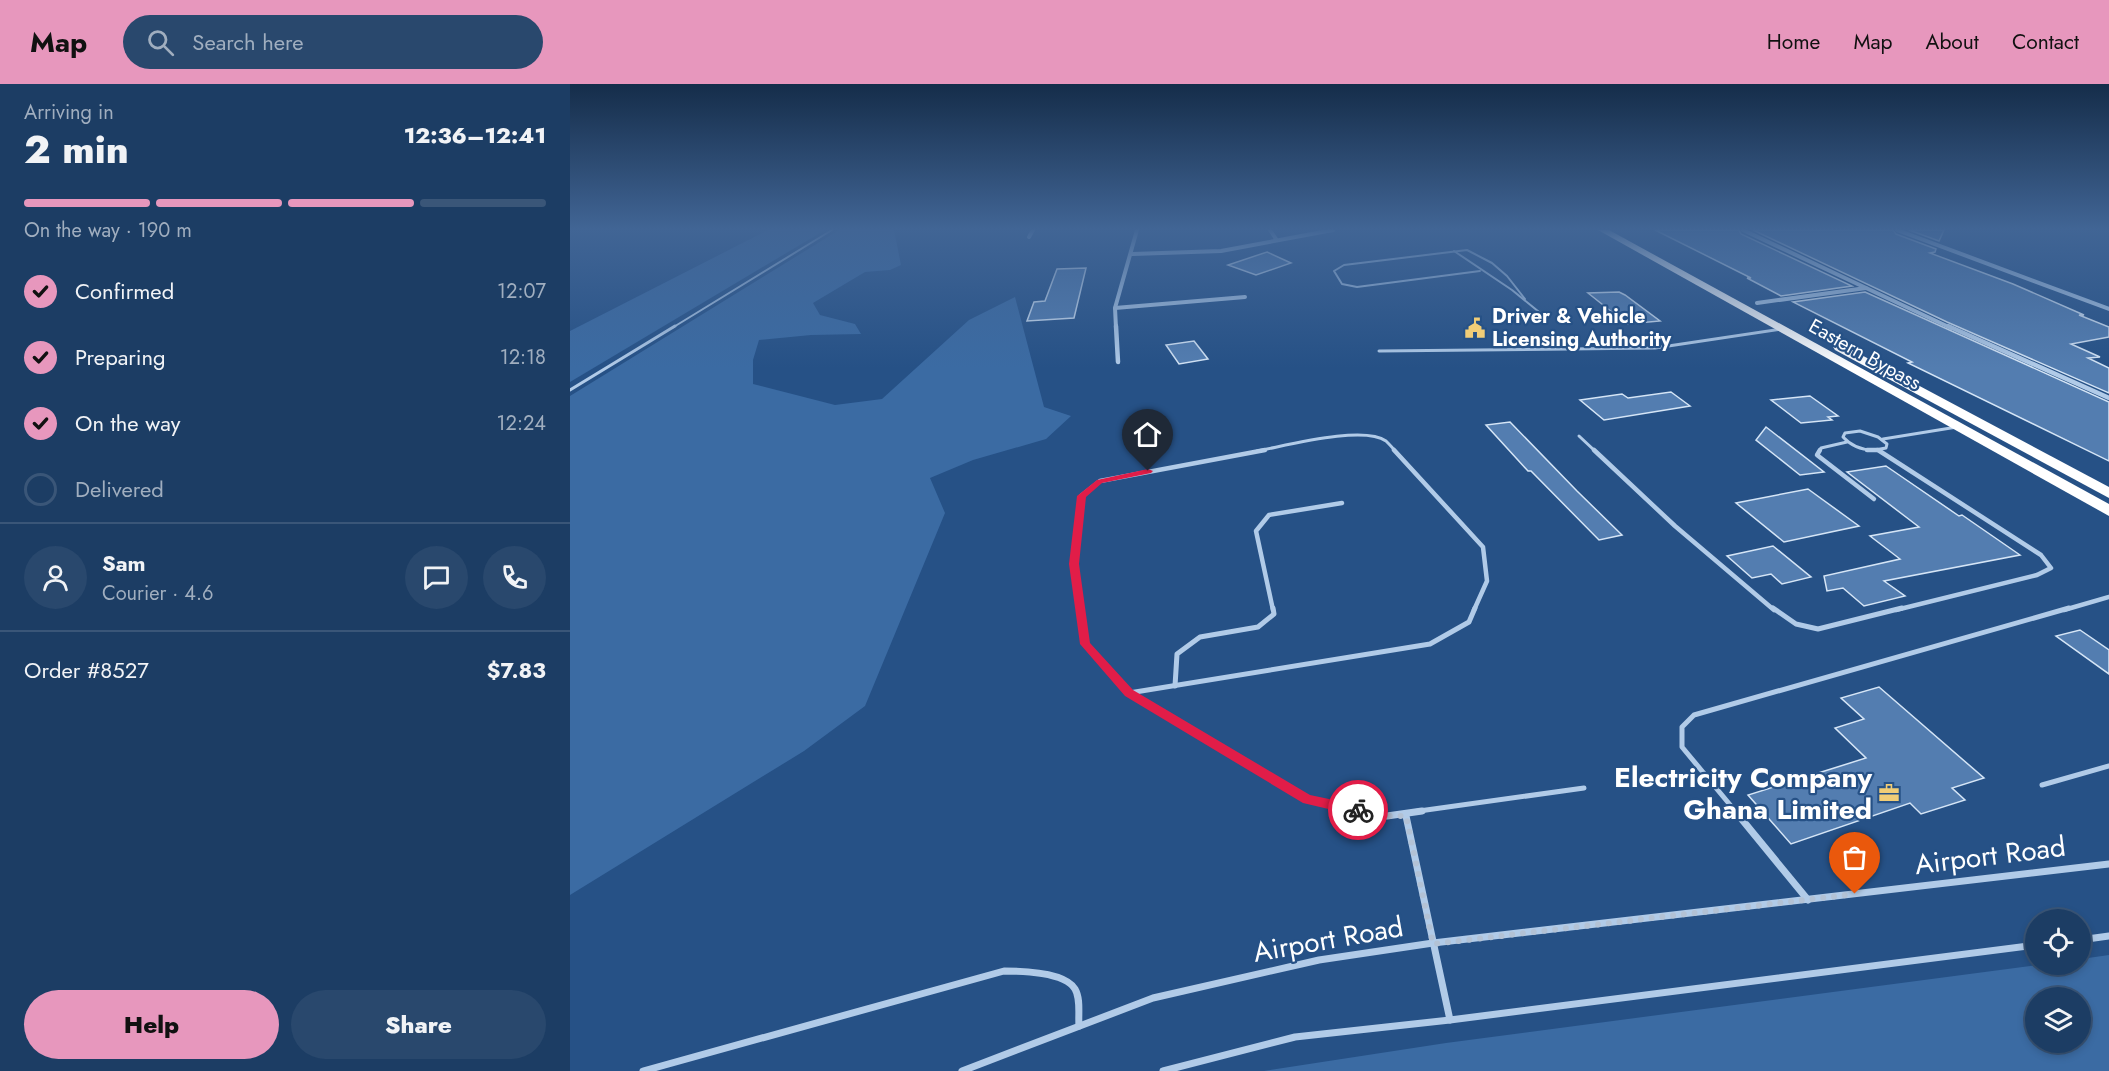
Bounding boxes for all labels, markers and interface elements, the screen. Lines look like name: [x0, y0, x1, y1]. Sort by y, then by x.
search box: [123, 15, 543, 69]
text: Map: [30, 22, 87, 63]
icon: search: [144, 26, 177, 59]
text: Search here: [192, 26, 304, 58]
text: Home: [1767, 27, 1820, 57]
text: Map: [1853, 27, 1893, 57]
text: About: [1926, 27, 1979, 57]
text: Contact: [2012, 27, 2079, 57]
text: Arriving in: [24, 98, 114, 127]
text: 12:36–12:41: [404, 119, 546, 151]
text: 2 min: [24, 121, 129, 178]
text: On the way · 190 m: [24, 216, 192, 245]
icon: check: [24, 275, 57, 308]
text: Confirmed: [75, 275, 174, 307]
text: 12:07: [497, 277, 546, 306]
place label: Driver & Vehicle Licensing Authority: [1492, 302, 1672, 354]
street label: Eastern Bypass: [1803, 312, 1926, 397]
public building icon: Driver & Vehicle Licensing Authority: [1463, 316, 1487, 340]
icon: check: [24, 341, 57, 374]
text: Preparing: [75, 341, 166, 373]
text: 12:18: [500, 343, 546, 372]
icon: check: [24, 407, 57, 440]
text: On the way: [75, 407, 180, 439]
text: 12:24: [497, 409, 546, 438]
pin: [1122, 409, 1173, 471]
icon: home: [1131, 418, 1164, 451]
text: Delivered: [75, 473, 164, 505]
button: person: [24, 546, 87, 609]
button: chat: [405, 546, 468, 609]
button: phone: [483, 546, 546, 609]
text: Sam: [102, 547, 146, 579]
text: Courier · 4.6: [102, 579, 214, 608]
text: Order #8527: [24, 654, 149, 686]
text: $7.83: [487, 654, 546, 686]
place label: Electricity Company Ghana Limited: [1614, 757, 1872, 830]
courier: [1328, 780, 1388, 840]
office icon: Electricity Company Ghana Limited: [1877, 781, 1901, 805]
icon: bike: [1342, 794, 1375, 827]
street label: Airport Road: [1912, 826, 2068, 885]
pin: [1829, 832, 1880, 894]
icon: bag: [1838, 841, 1871, 874]
street label: Airport Road: [1250, 906, 1406, 973]
map controls: [2025, 909, 2091, 1053]
button: locate: [2025, 909, 2091, 975]
button: layers: [2025, 987, 2091, 1053]
button: Help: [24, 990, 279, 1059]
button: Share: [291, 990, 546, 1059]

